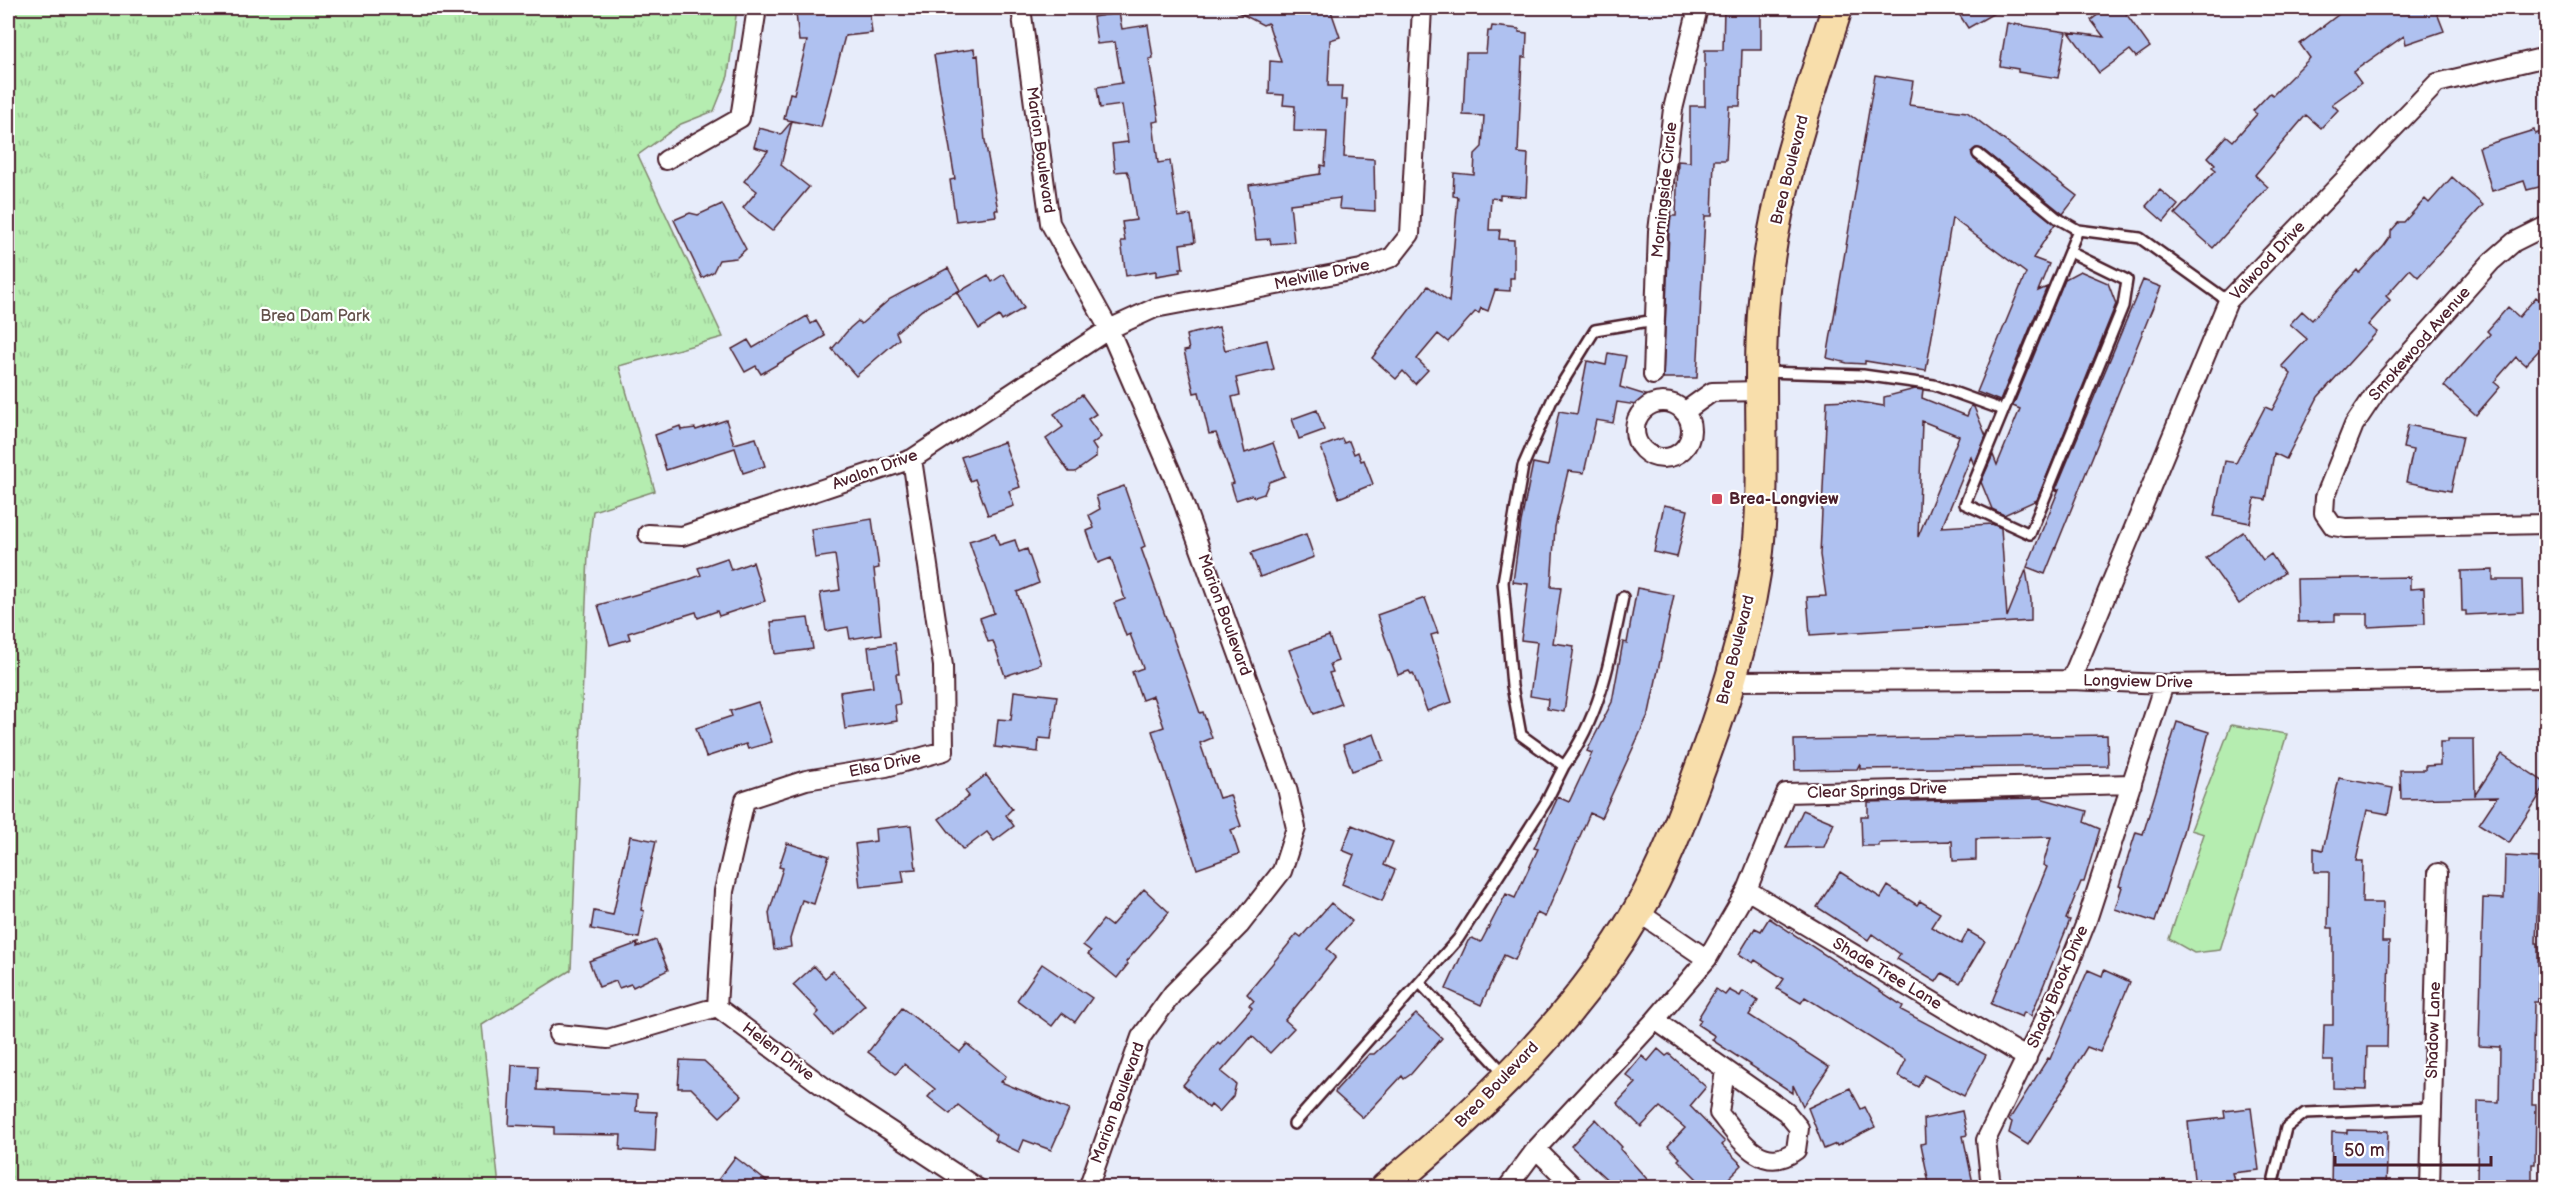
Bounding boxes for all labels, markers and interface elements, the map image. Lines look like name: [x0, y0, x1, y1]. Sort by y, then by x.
street label: Marion Boulevard: [1022, 85, 1058, 215]
street label: Brea Boulevard: [1767, 113, 1813, 227]
street label: Morningside Circle: [1648, 121, 1682, 259]
street label: Valwood Drive: [2227, 217, 2310, 304]
street label: Melville Drive: [1273, 256, 1372, 294]
street label: Smokewood Avenue: [2365, 283, 2475, 405]
park label: Brea Dam Park: [260, 307, 370, 326]
street label: Avalon Drive: [830, 446, 921, 494]
place label: Brea-Longview: [1729, 490, 1839, 509]
marker: Brea-Longview: [1710, 492, 1724, 506]
street label: Marion Boulevard: [1193, 552, 1255, 678]
street label: Brea Boulevard: [1713, 593, 1759, 707]
street label: Longview Drive: [2083, 672, 2193, 692]
street label: Elsa Drive: [847, 748, 923, 782]
street label: Clear Springs Drive: [1807, 779, 1948, 803]
street label: Shady Brook Drive: [2024, 922, 2093, 1051]
street label: Shade Tree Lane: [1829, 934, 1945, 1014]
street label: Shadow Lane: [2423, 981, 2445, 1079]
street label: Helen Drive: [738, 1019, 818, 1085]
street label: Brea Boulevard: [1451, 1038, 1543, 1132]
street label: Marion Boulevard: [1087, 1040, 1149, 1166]
scale bar: [2335, 1129, 2491, 1167]
text: 50 m: [2344, 1140, 2385, 1161]

